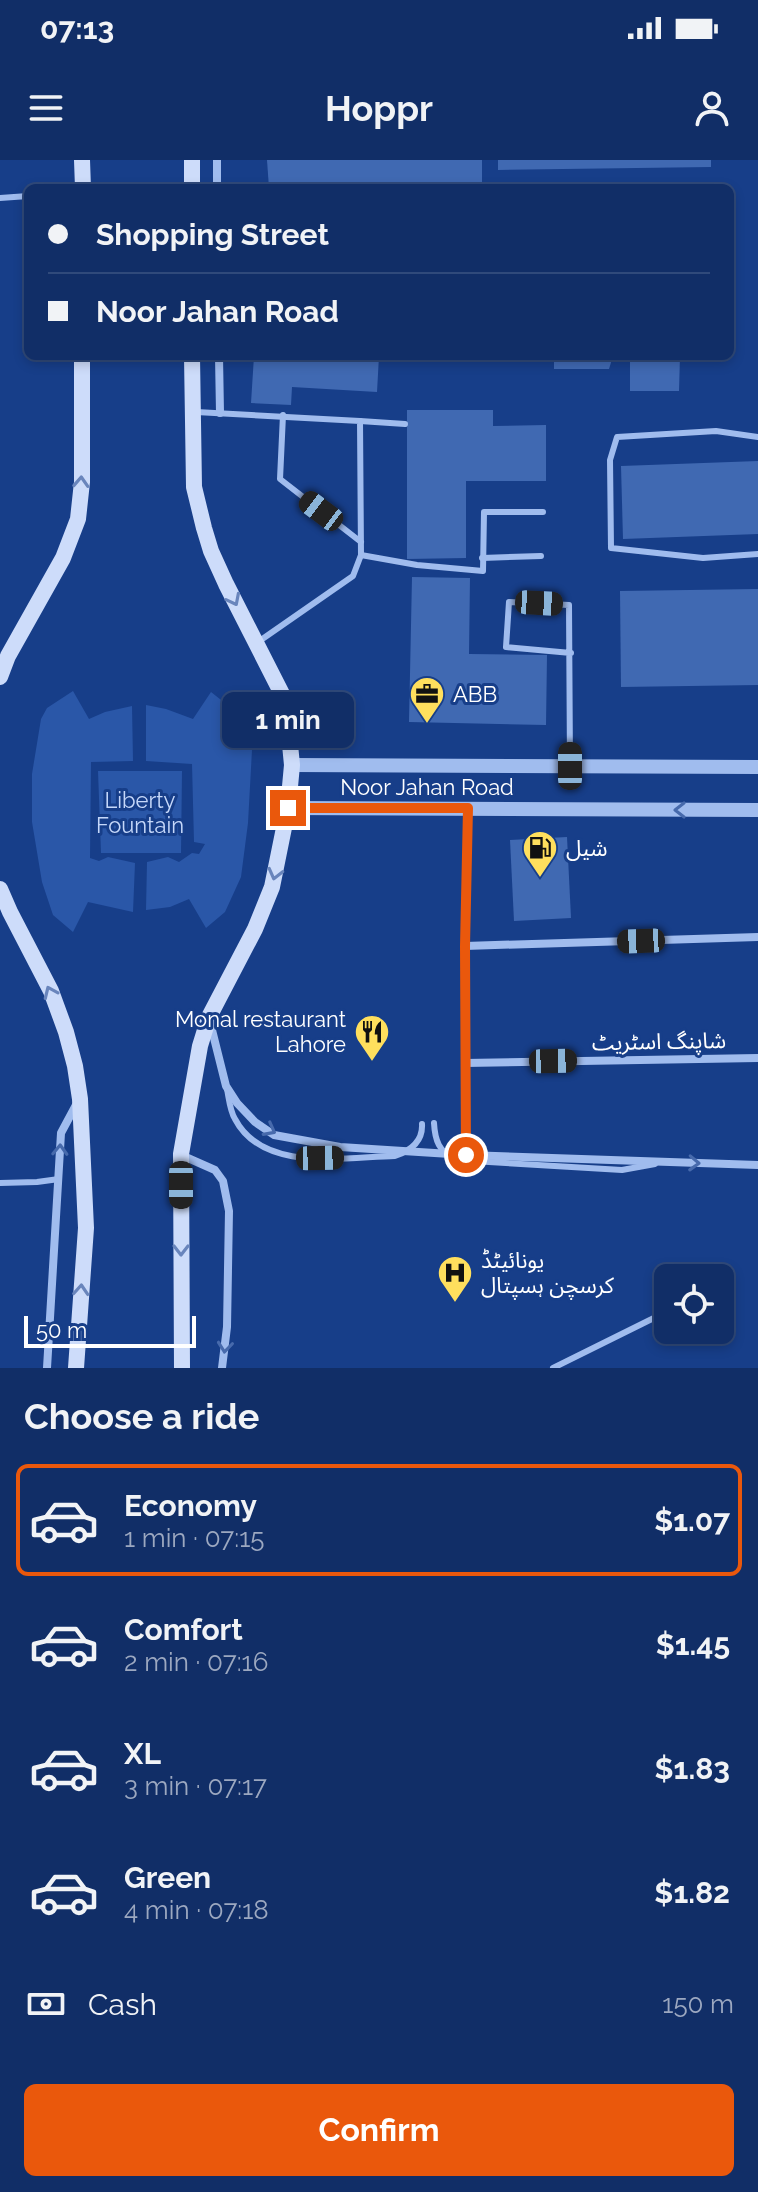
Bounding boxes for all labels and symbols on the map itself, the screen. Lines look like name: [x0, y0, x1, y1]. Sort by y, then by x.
one-way arrow: [72, 475, 89, 488]
car: [295, 487, 347, 535]
car: [514, 590, 564, 616]
one-way arrow: [225, 591, 240, 606]
office icon: ABB: [408, 675, 446, 725]
place label: ABB: [453, 681, 497, 707]
callout: 1 min: [222, 692, 354, 748]
car: [558, 742, 582, 790]
street label: Noor Jahan Road: [340, 774, 514, 800]
park label: Liberty Fountain: [96, 787, 184, 838]
route end: [270, 790, 306, 826]
one-way arrow: [673, 801, 686, 819]
fuel station icon: شیل: [521, 829, 559, 879]
place label: شیل: [566, 835, 608, 861]
one-way arrow: [267, 867, 284, 881]
car: [617, 928, 665, 954]
one-way arrow: [44, 986, 60, 1000]
place label: Monal restaurant Lahore: [175, 1006, 347, 1057]
restaurant icon: Monal restaurant Lahore: [353, 1013, 391, 1063]
street label: شاپنگ اسٹریٹ: [592, 1027, 726, 1057]
car: [529, 1049, 577, 1073]
one-way arrow: [261, 1120, 276, 1136]
route start: [448, 1137, 484, 1173]
one-way arrow: [52, 1143, 69, 1156]
car: [296, 1146, 344, 1170]
one-way arrow: [688, 1155, 701, 1172]
car: [169, 1161, 193, 1209]
one-way arrow: [172, 1244, 190, 1257]
place label: یونائیٹڈ کرسچن ہسپتال: [481, 1247, 615, 1300]
hospital icon: یونائیٹڈ کرسچن ہسپتال: [436, 1254, 474, 1304]
one-way arrow: [72, 1283, 89, 1296]
scale bar: [24, 1312, 196, 1348]
one-way arrow: [216, 1341, 233, 1354]

